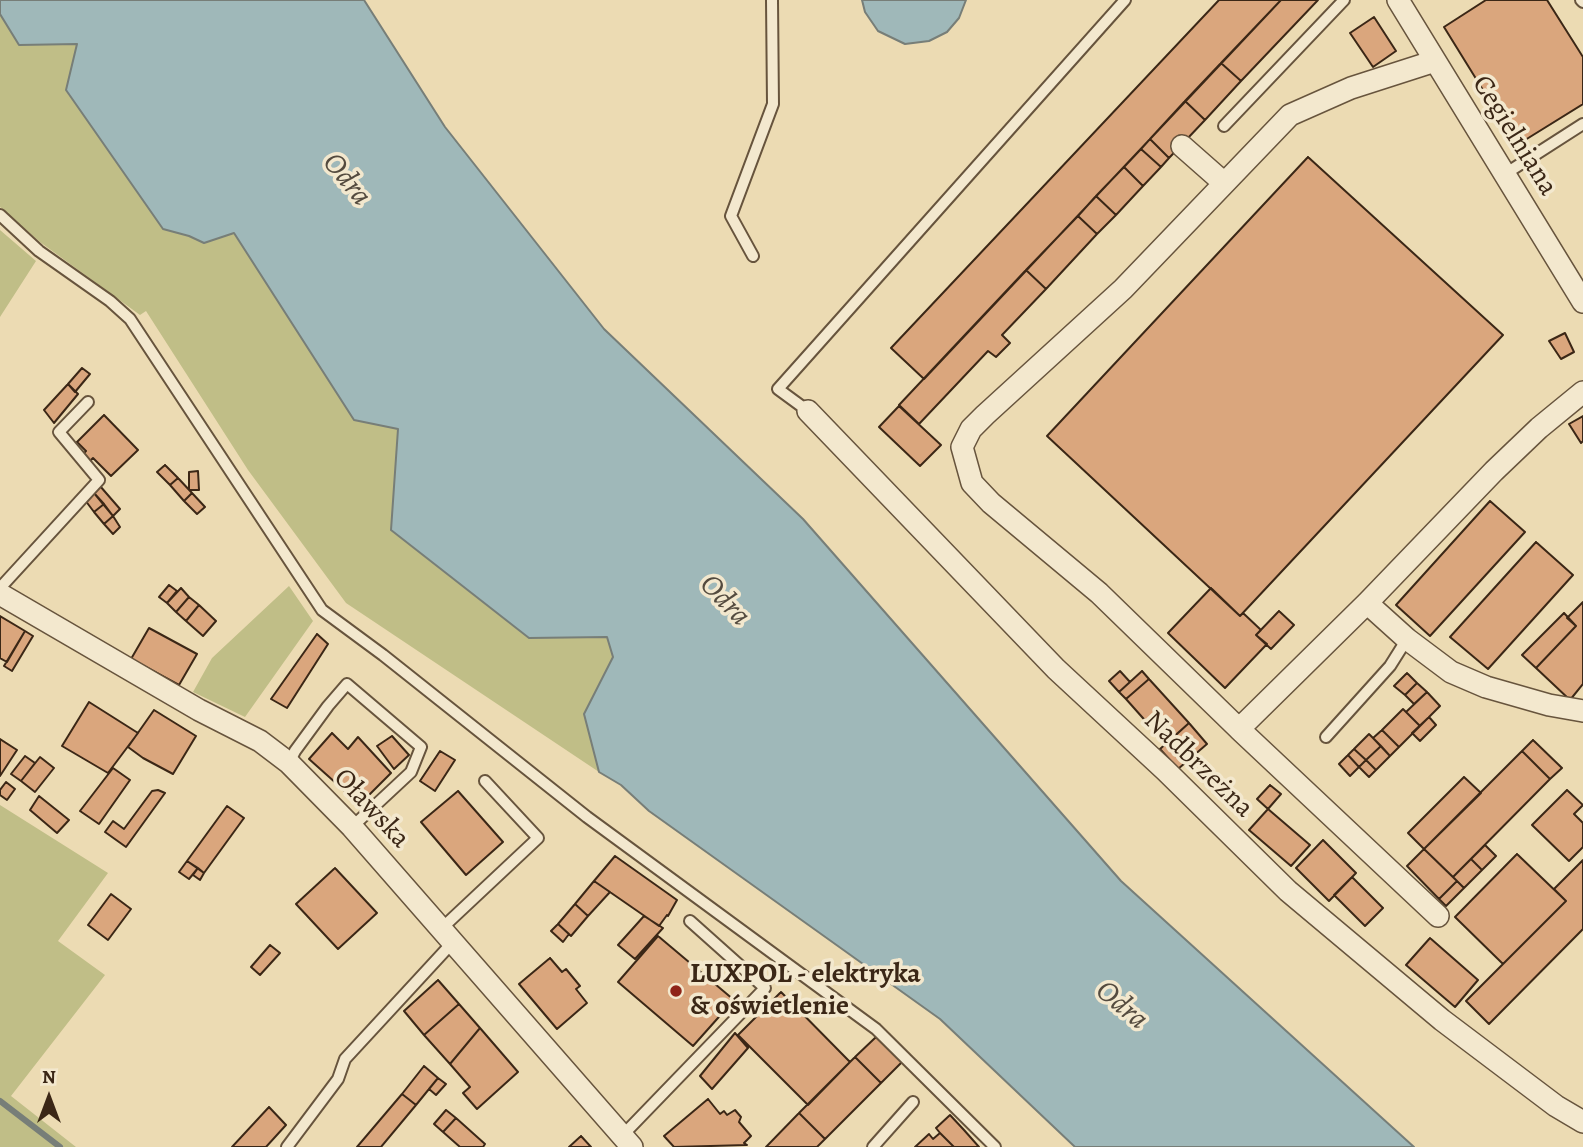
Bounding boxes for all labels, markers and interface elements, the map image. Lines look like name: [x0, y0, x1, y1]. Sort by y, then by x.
street label: Cegielniana: [1464, 70, 1564, 202]
water label: Odra: [314, 146, 378, 214]
water label: Odra: [691, 568, 757, 634]
street label: Nadbrzeżna: [1136, 705, 1260, 825]
street label: Oławska: [326, 762, 416, 856]
place label: LUXPOL - elektryka & oświetlenie: [690, 958, 921, 1024]
water label: Odra: [1087, 974, 1155, 1038]
marker: LUXPOL - elektryka & oświetlenie: [668, 983, 684, 999]
north arrow: [14, 1063, 84, 1133]
text: N: [42, 1064, 56, 1090]

